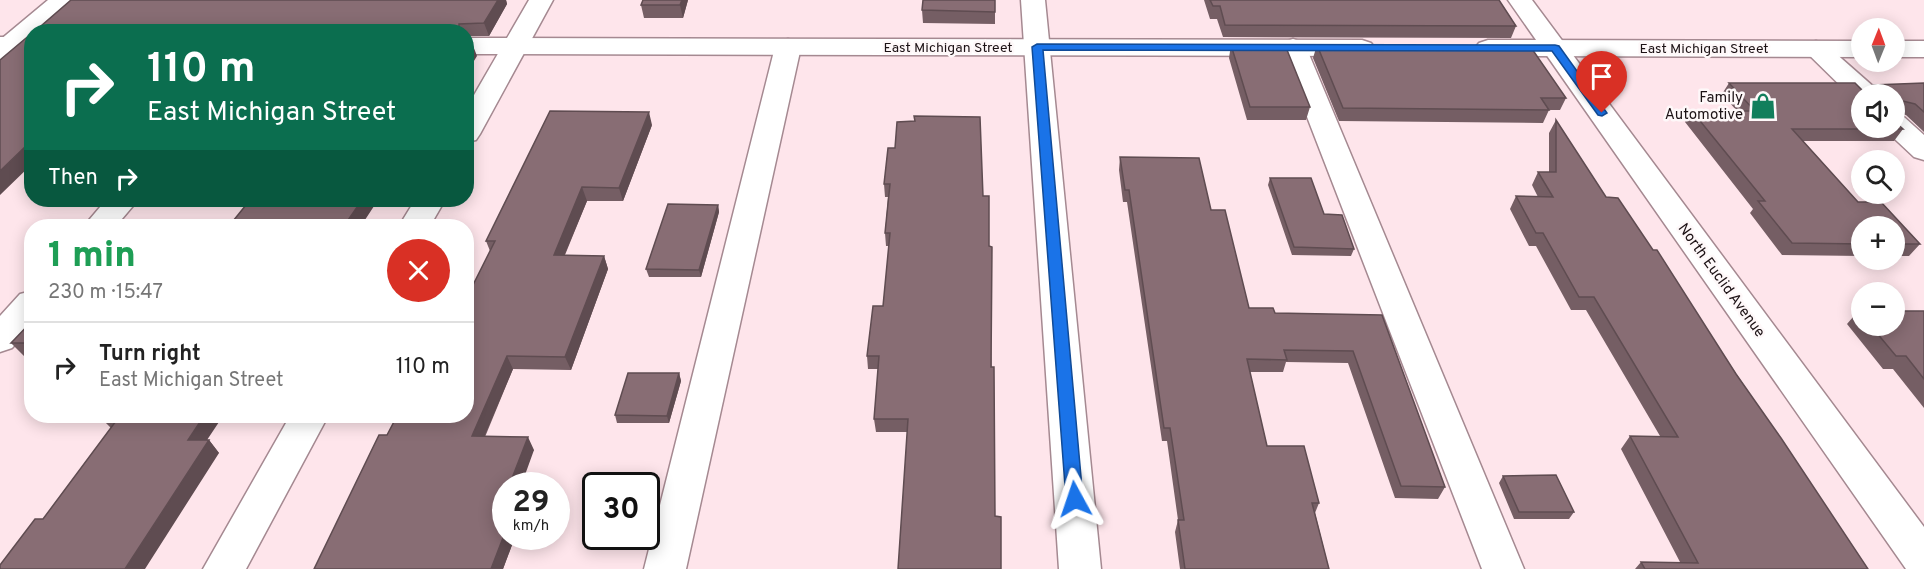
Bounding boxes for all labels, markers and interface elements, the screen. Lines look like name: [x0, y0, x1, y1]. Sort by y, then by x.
north arrow: [1851, 18, 1905, 72]
map controls: [1851, 18, 1905, 336]
street label: East Michigan Street: [883, 40, 1013, 57]
street label: East Michigan Street: [1639, 41, 1769, 58]
text: 110 m: [147, 44, 256, 97]
icon: right: [48, 48, 126, 126]
pin: [1576, 51, 1627, 113]
icon: arrive: [1585, 60, 1618, 93]
button: sound: [1851, 84, 1905, 138]
place label: Family Automotive: [1665, 89, 1743, 125]
shop icon: Family Automotive: [1748, 91, 1778, 121]
text: East Michigan Street: [147, 96, 396, 130]
button: search: [1851, 150, 1905, 204]
icon: right: [110, 162, 143, 195]
text: Then: [48, 165, 98, 192]
button: +: [1851, 216, 1905, 270]
street label: North Euclid Avenue: [1673, 220, 1769, 342]
text: 1 min: [48, 234, 136, 280]
button: close: [387, 239, 450, 302]
text: 230 m · 15:47: [48, 280, 163, 306]
button: −: [1851, 282, 1905, 336]
text: Turn right: [99, 341, 201, 368]
icon: right: [48, 351, 81, 384]
text: 110 m: [396, 354, 450, 381]
text: East Michigan Street: [99, 368, 284, 394]
position arrow: [1043, 467, 1107, 531]
speed limit sign: 30: [582, 472, 660, 550]
text: 29: [513, 485, 549, 522]
text: km/h: [513, 517, 549, 536]

